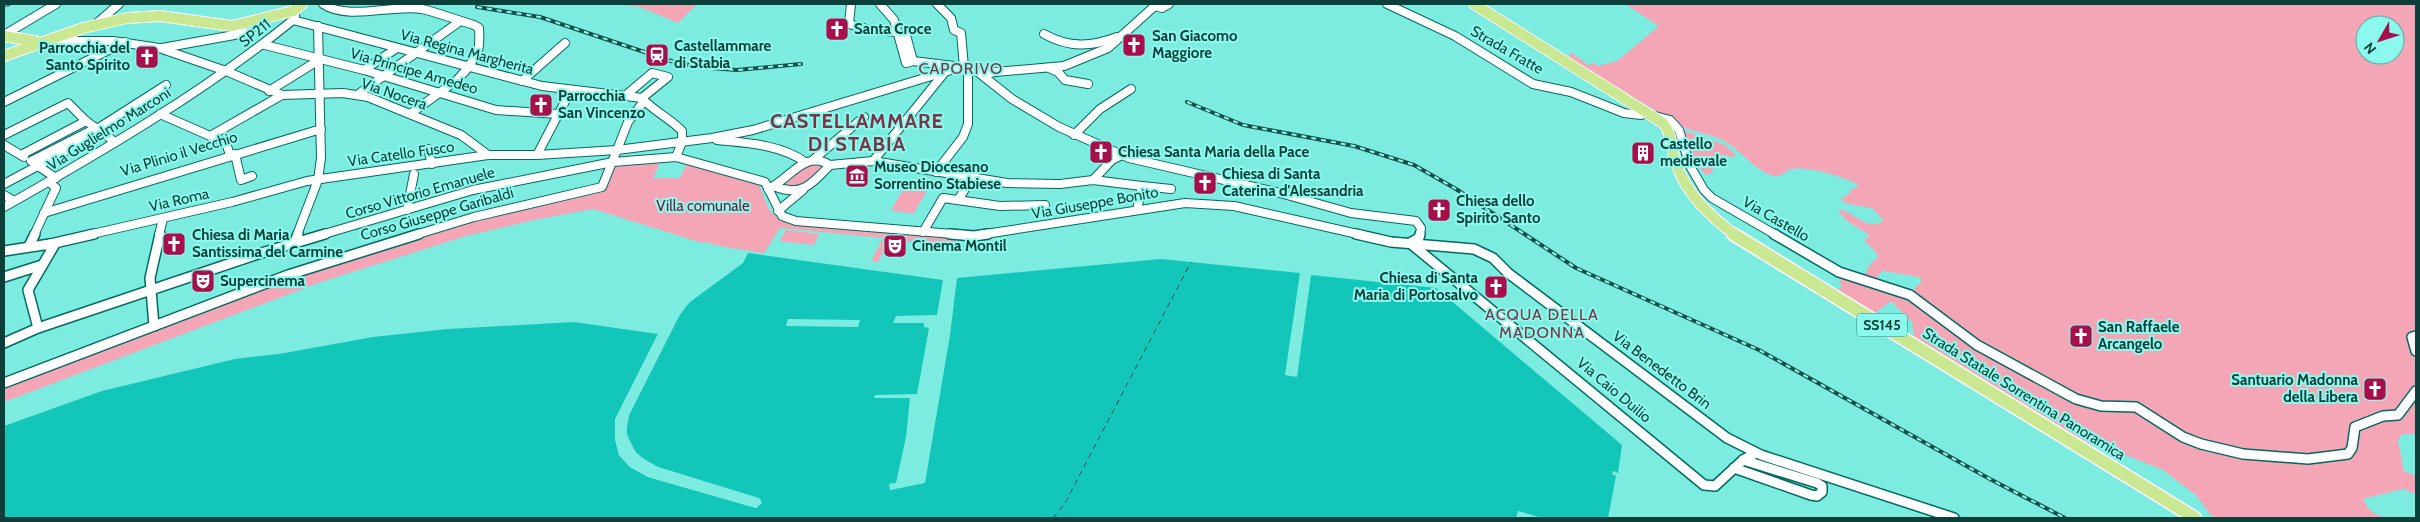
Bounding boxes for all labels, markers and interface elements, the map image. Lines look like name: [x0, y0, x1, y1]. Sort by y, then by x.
street label: SP211: [236, 15, 274, 51]
north arrow: [2355, 15, 2405, 65]
church icon: Santa Croce: [824, 16, 850, 42]
place label: Santa Croce: [854, 20, 932, 38]
street label: Strada Fratte: [1467, 22, 1547, 78]
street label: Via Regina Margherita: [398, 26, 536, 79]
place label: San Giacomo Maggiore: [1152, 27, 1238, 62]
church icon: San Giacomo Maggiore: [1121, 32, 1147, 58]
place label: Castellammare di Stabia: [674, 37, 772, 72]
place label: Parrocchia del Santo Spirito: [39, 39, 130, 74]
text: N: [2360, 39, 2380, 58]
station icon: Castellammare di Stabia: [644, 42, 670, 68]
church icon: Parrocchia del Santo Spirito: [134, 44, 160, 70]
street label: Via Principe Amedeo: [348, 44, 480, 98]
district label: CAPORIVO: [919, 59, 1003, 78]
street label: Via Nocera: [359, 74, 430, 114]
street label: Via Guglielmo Marconi: [44, 84, 174, 174]
place label: Parrocchia San Vincenzo: [558, 87, 646, 122]
church icon: Parrocchia San Vincenzo: [528, 92, 554, 118]
district label: CASTELLAMMARE DI STABIA: [770, 109, 944, 156]
street label: Via Plinio il Vecchio: [118, 128, 240, 180]
place label: Castello medievale: [1660, 135, 1727, 170]
street label: Via Catello Fusco: [347, 138, 455, 170]
church icon: Chiesa Santa Maria della Pace: [1088, 139, 1114, 165]
building icon: Castello medievale: [1630, 140, 1656, 166]
place label: Chiesa Santa Maria della Pace: [1118, 143, 1310, 161]
place label: Museo Diocesano Sorrentino Stabiese: [874, 158, 1001, 193]
street label: Corso Vittorio Emanuele: [343, 163, 497, 223]
museum icon: Museo Diocesano Sorrentino Stabiese: [844, 163, 870, 189]
place label: Chiesa di Santa Caterina d'Alessandria: [1222, 165, 1364, 200]
church icon: Chiesa di Santa Caterina d'Alessandria: [1192, 170, 1218, 196]
street label: Via Giuseppe Bonito: [1030, 183, 1160, 223]
street label: Via Roma: [147, 184, 211, 216]
street label: Corso Giuseppe Garibaldi: [358, 184, 516, 244]
place label: Chiesa dello Spirito Santo: [1456, 192, 1541, 227]
street label: Via Castello: [1739, 193, 1813, 245]
park label: Villa comunale: [656, 197, 750, 215]
church icon: Chiesa dello Spirito Santo: [1426, 197, 1452, 223]
place label: Chiesa di Maria Santissima del Carmine: [192, 226, 343, 261]
church icon: Chiesa di Maria Santissima del Carmine: [161, 231, 187, 257]
theatre icon: Cinema Montil: [882, 233, 908, 259]
place label: Cinema Montil: [912, 237, 1007, 255]
theatre icon: Supercinema: [190, 268, 216, 294]
place label: Chiesa di Santa Maria di Portosalvo: [1354, 269, 1479, 304]
place label: Supercinema: [220, 272, 305, 290]
church icon: Chiesa di Santa Maria di Portosalvo: [1483, 274, 1509, 300]
district label: ACQUA DELLA MADONNA: [1485, 305, 1599, 342]
road number: SS145: [1857, 314, 1907, 336]
place label: San Raffaele Arcangelo: [2098, 318, 2180, 353]
church icon: San Raffaele Arcangelo: [2068, 323, 2094, 349]
street label: Strada Statale Sorrentina Panoramica: [1919, 324, 2129, 464]
street label: Via Benedetto Brin: [1609, 327, 1715, 413]
street label: Via Caio Duilio: [1573, 354, 1655, 426]
place label: Santuario Madonna della Libera: [2231, 371, 2359, 406]
church icon: Santuario Madonna della Libera: [2362, 376, 2388, 402]

